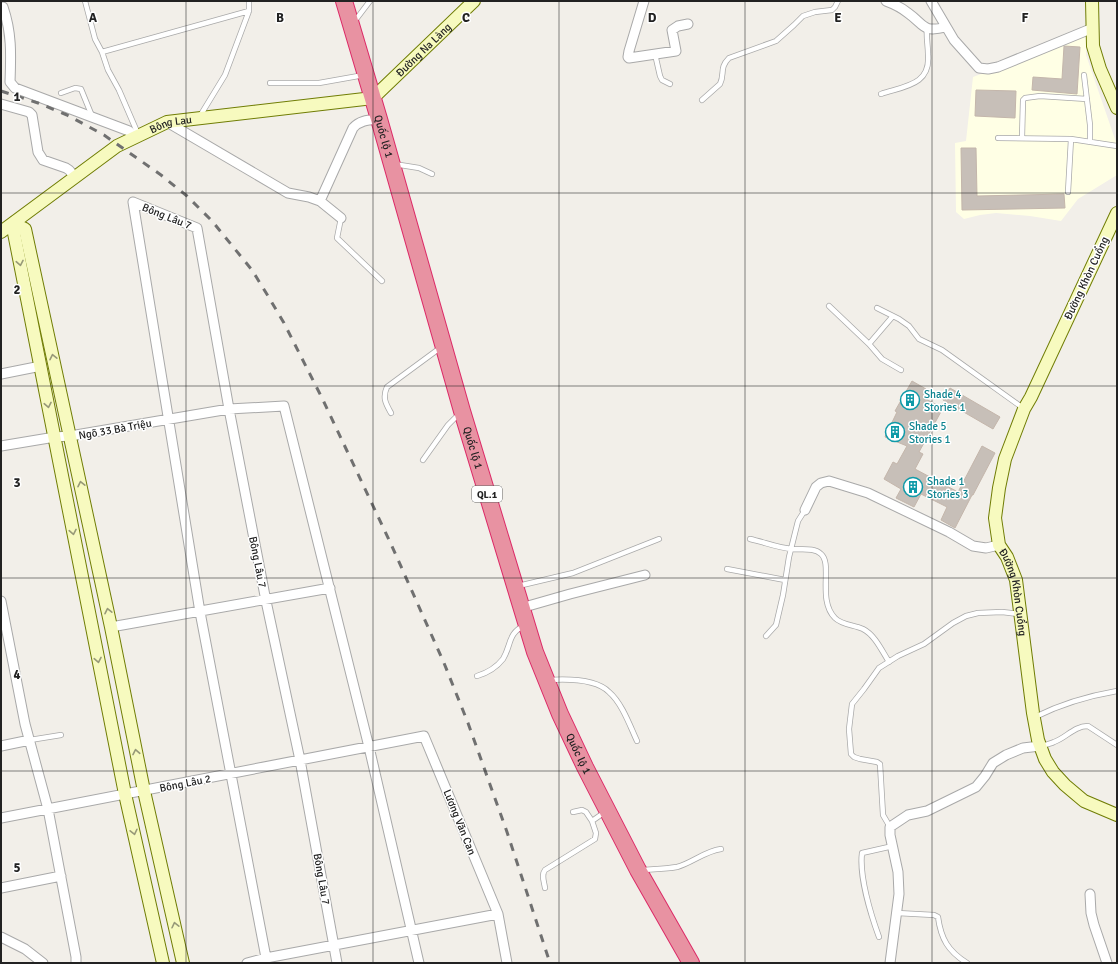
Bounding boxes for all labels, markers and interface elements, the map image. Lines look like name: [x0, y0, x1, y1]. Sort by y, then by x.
text: A: [89, 10, 98, 26]
text: B: [276, 10, 284, 26]
text: C: [462, 10, 470, 26]
text: D: [648, 10, 657, 26]
text: E: [834, 10, 842, 26]
text: F: [1022, 10, 1029, 26]
street label: Đường Na Làng: [393, 20, 454, 80]
text: 1: [13, 89, 21, 105]
street label: Bông Lau: [147, 113, 193, 136]
street label: Quốc lộ 1: [371, 114, 396, 159]
street label: Bông Lâu 7: [140, 201, 193, 232]
street label: Đường Khòn Cuổng: [1061, 234, 1111, 322]
one-way arrow: [16, 260, 24, 267]
text: 2: [13, 282, 21, 298]
one-way arrow: [49, 354, 57, 360]
place label: Shade 4 Stories 1: [924, 388, 966, 414]
building icon: Shade 4 Stories 1: [899, 389, 921, 411]
one-way arrow: [44, 402, 52, 408]
street label: Ngõ 33 Bà Triệu: [78, 417, 153, 442]
place label: Shade 5 Stories 1: [909, 420, 951, 446]
building icon: Shade 5 Stories 1: [884, 421, 906, 443]
street label: Quốc lộ 1: [460, 425, 485, 471]
text: 3: [13, 475, 21, 491]
place label: Shade 1 Stories 3: [927, 475, 969, 501]
building icon: Shade 1 Stories 3: [902, 476, 924, 498]
one-way arrow: [77, 481, 85, 487]
road number: QL.1: [472, 486, 502, 502]
one-way arrow: [69, 529, 77, 535]
street label: Bông Lâu 7: [246, 535, 269, 589]
street label: Đường Khòn Cuổng: [996, 546, 1029, 637]
one-way arrow: [104, 608, 113, 614]
one-way arrow: [94, 657, 102, 663]
text: 4: [13, 667, 21, 683]
street label: Quốc lộ 1: [563, 731, 594, 776]
one-way arrow: [133, 749, 141, 756]
street label: Bông Lâu 2: [158, 772, 212, 795]
street label: Lương Văn Can: [440, 788, 479, 857]
one-way arrow: [129, 829, 137, 835]
street label: Bông Lâu 7: [311, 852, 332, 906]
text: 5: [13, 860, 21, 876]
one-way arrow: [171, 922, 179, 928]

